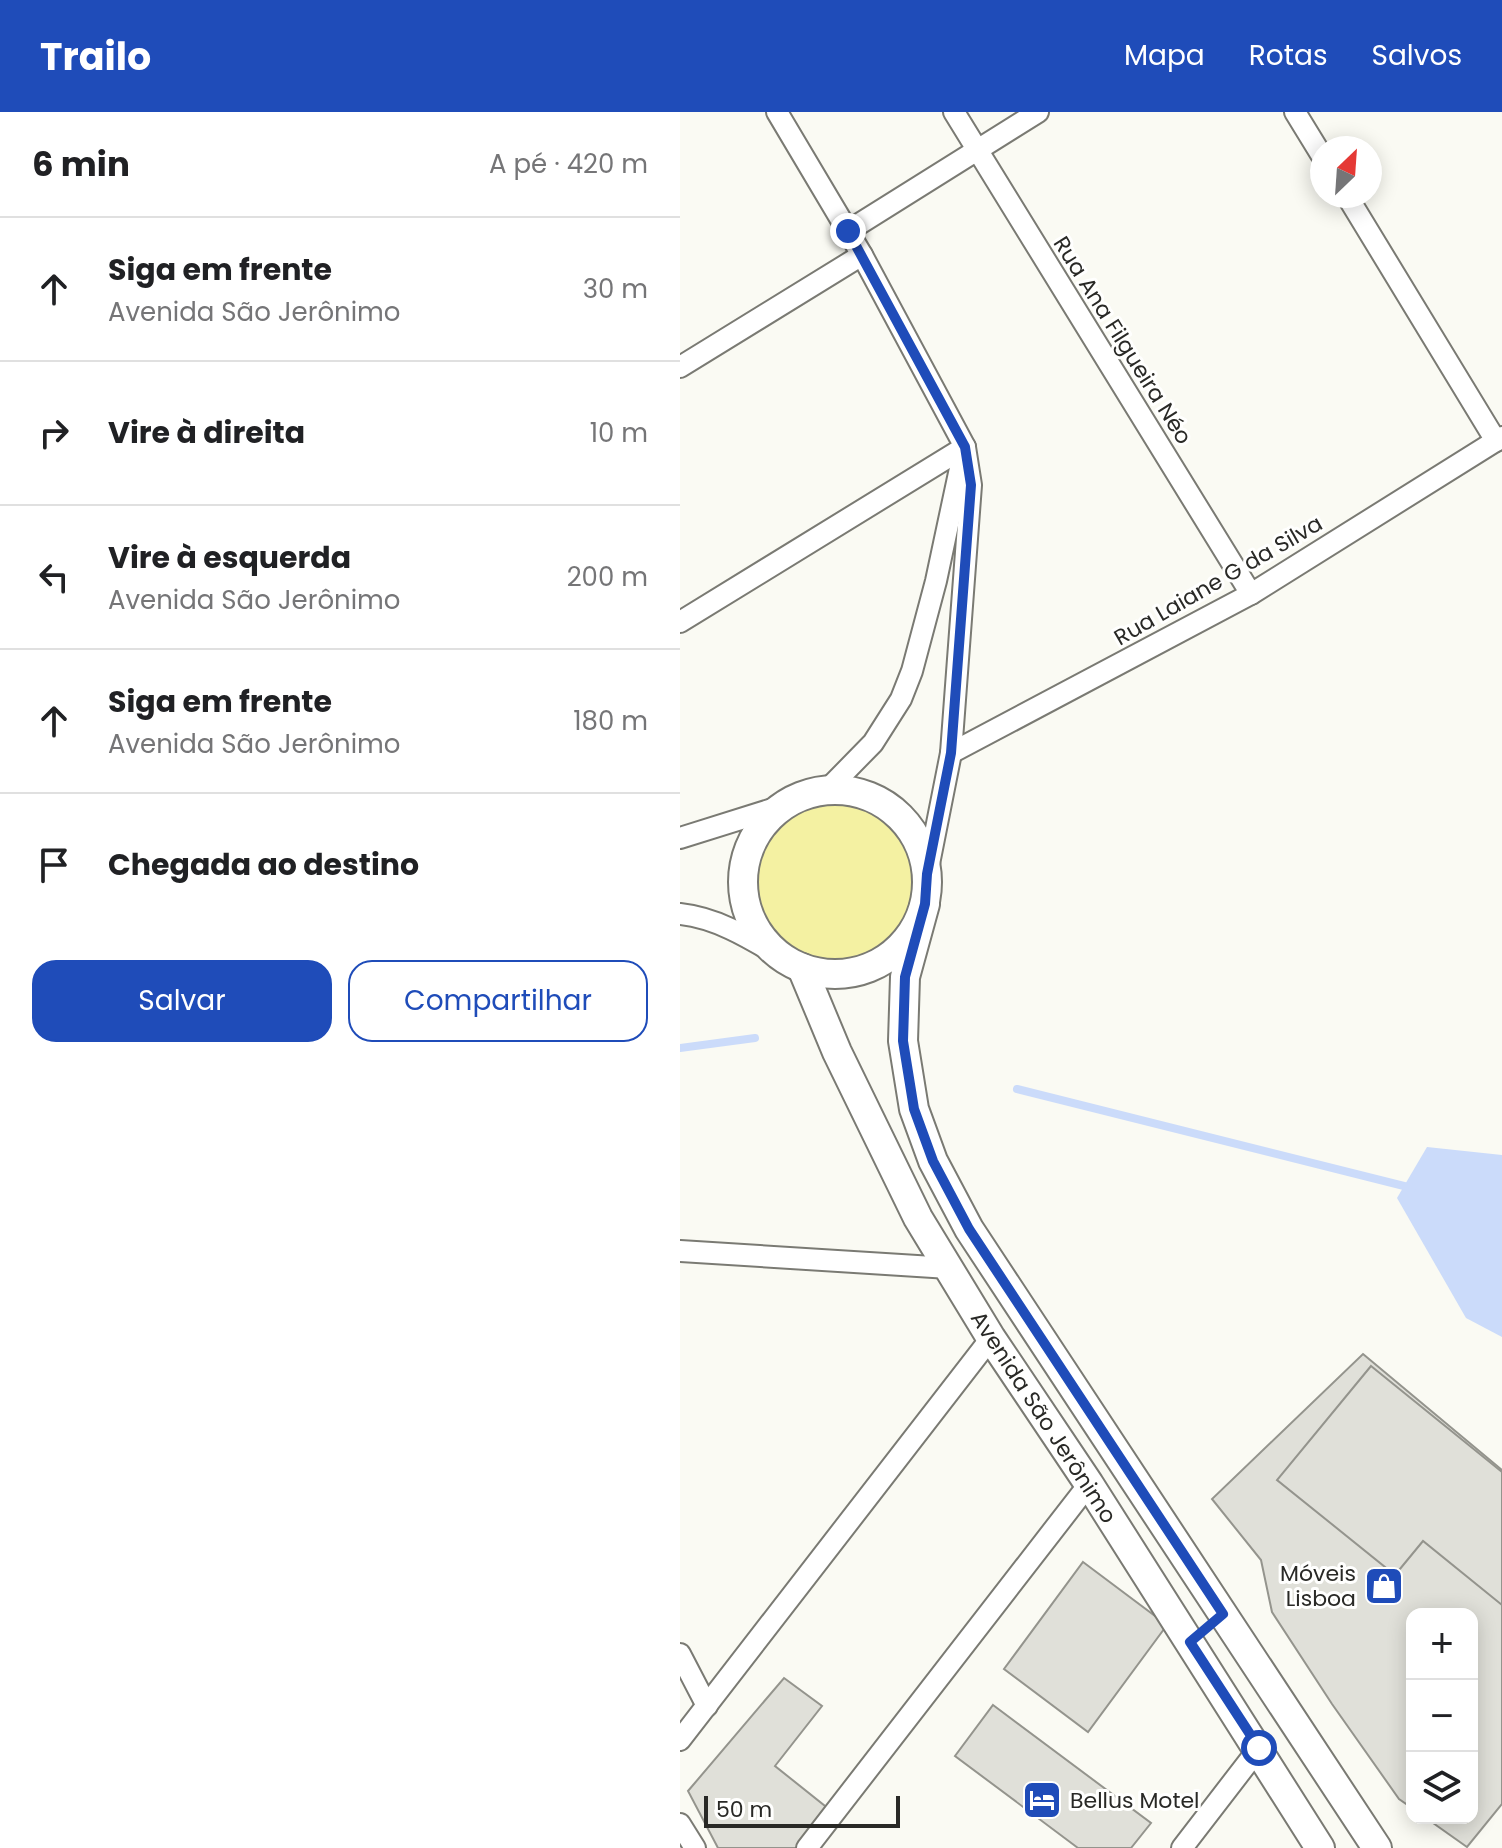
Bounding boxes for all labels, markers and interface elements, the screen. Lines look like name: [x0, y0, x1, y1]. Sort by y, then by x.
text: Trailo: [40, 30, 151, 83]
text: Mapa: [1124, 36, 1205, 75]
text: Rotas: [1249, 36, 1328, 75]
text: Salvos: [1372, 36, 1462, 75]
north arrow: [1310, 136, 1382, 208]
text: 6 min: [32, 140, 130, 188]
text: A pé · 420 m: [489, 146, 648, 182]
route end: [830, 213, 866, 249]
street label: Rua Ana Filgueira Néo: [1046, 230, 1199, 450]
text: Siga em frente: [108, 248, 332, 291]
icon: ahead: [32, 267, 76, 311]
text: 30 m: [583, 271, 648, 307]
text: Avenida São Jerônimo: [108, 294, 400, 330]
icon: right: [32, 411, 76, 455]
text: Vire à direita: [108, 411, 305, 454]
text: 10 m: [590, 415, 648, 451]
street label: Rua Laiane G da Silva: [1108, 508, 1328, 653]
text: Vire à esquerda: [108, 536, 351, 579]
icon: left: [32, 555, 76, 599]
text: 200 m: [567, 559, 648, 595]
text: Avenida São Jerônimo: [108, 582, 400, 618]
text: Siga em frente: [108, 680, 332, 723]
icon: ahead: [32, 699, 76, 743]
text: 180 m: [573, 703, 648, 739]
text: Avenida São Jerônimo: [108, 726, 400, 762]
icon: arrive: [32, 843, 76, 887]
text: Chegada ao destino: [108, 843, 419, 886]
button: Salvar: [32, 960, 332, 1042]
button: Compartilhar: [348, 960, 648, 1042]
street label: Avenida São Jerônimo: [963, 1305, 1124, 1529]
place label: Móveis Lisboa: [1280, 1558, 1356, 1614]
shop icon: Móveis Lisboa: [1363, 1565, 1405, 1607]
map controls: [1406, 1608, 1478, 1824]
button: +: [1406, 1608, 1478, 1680]
button: −: [1406, 1680, 1478, 1752]
route start: [1241, 1730, 1277, 1766]
button: layers: [1406, 1752, 1478, 1824]
hotel icon: Bellus Motel: [1021, 1779, 1063, 1821]
place label: Bellus Motel: [1070, 1785, 1199, 1816]
scale bar: [704, 1792, 900, 1828]
text: 50 m: [716, 1794, 772, 1825]

